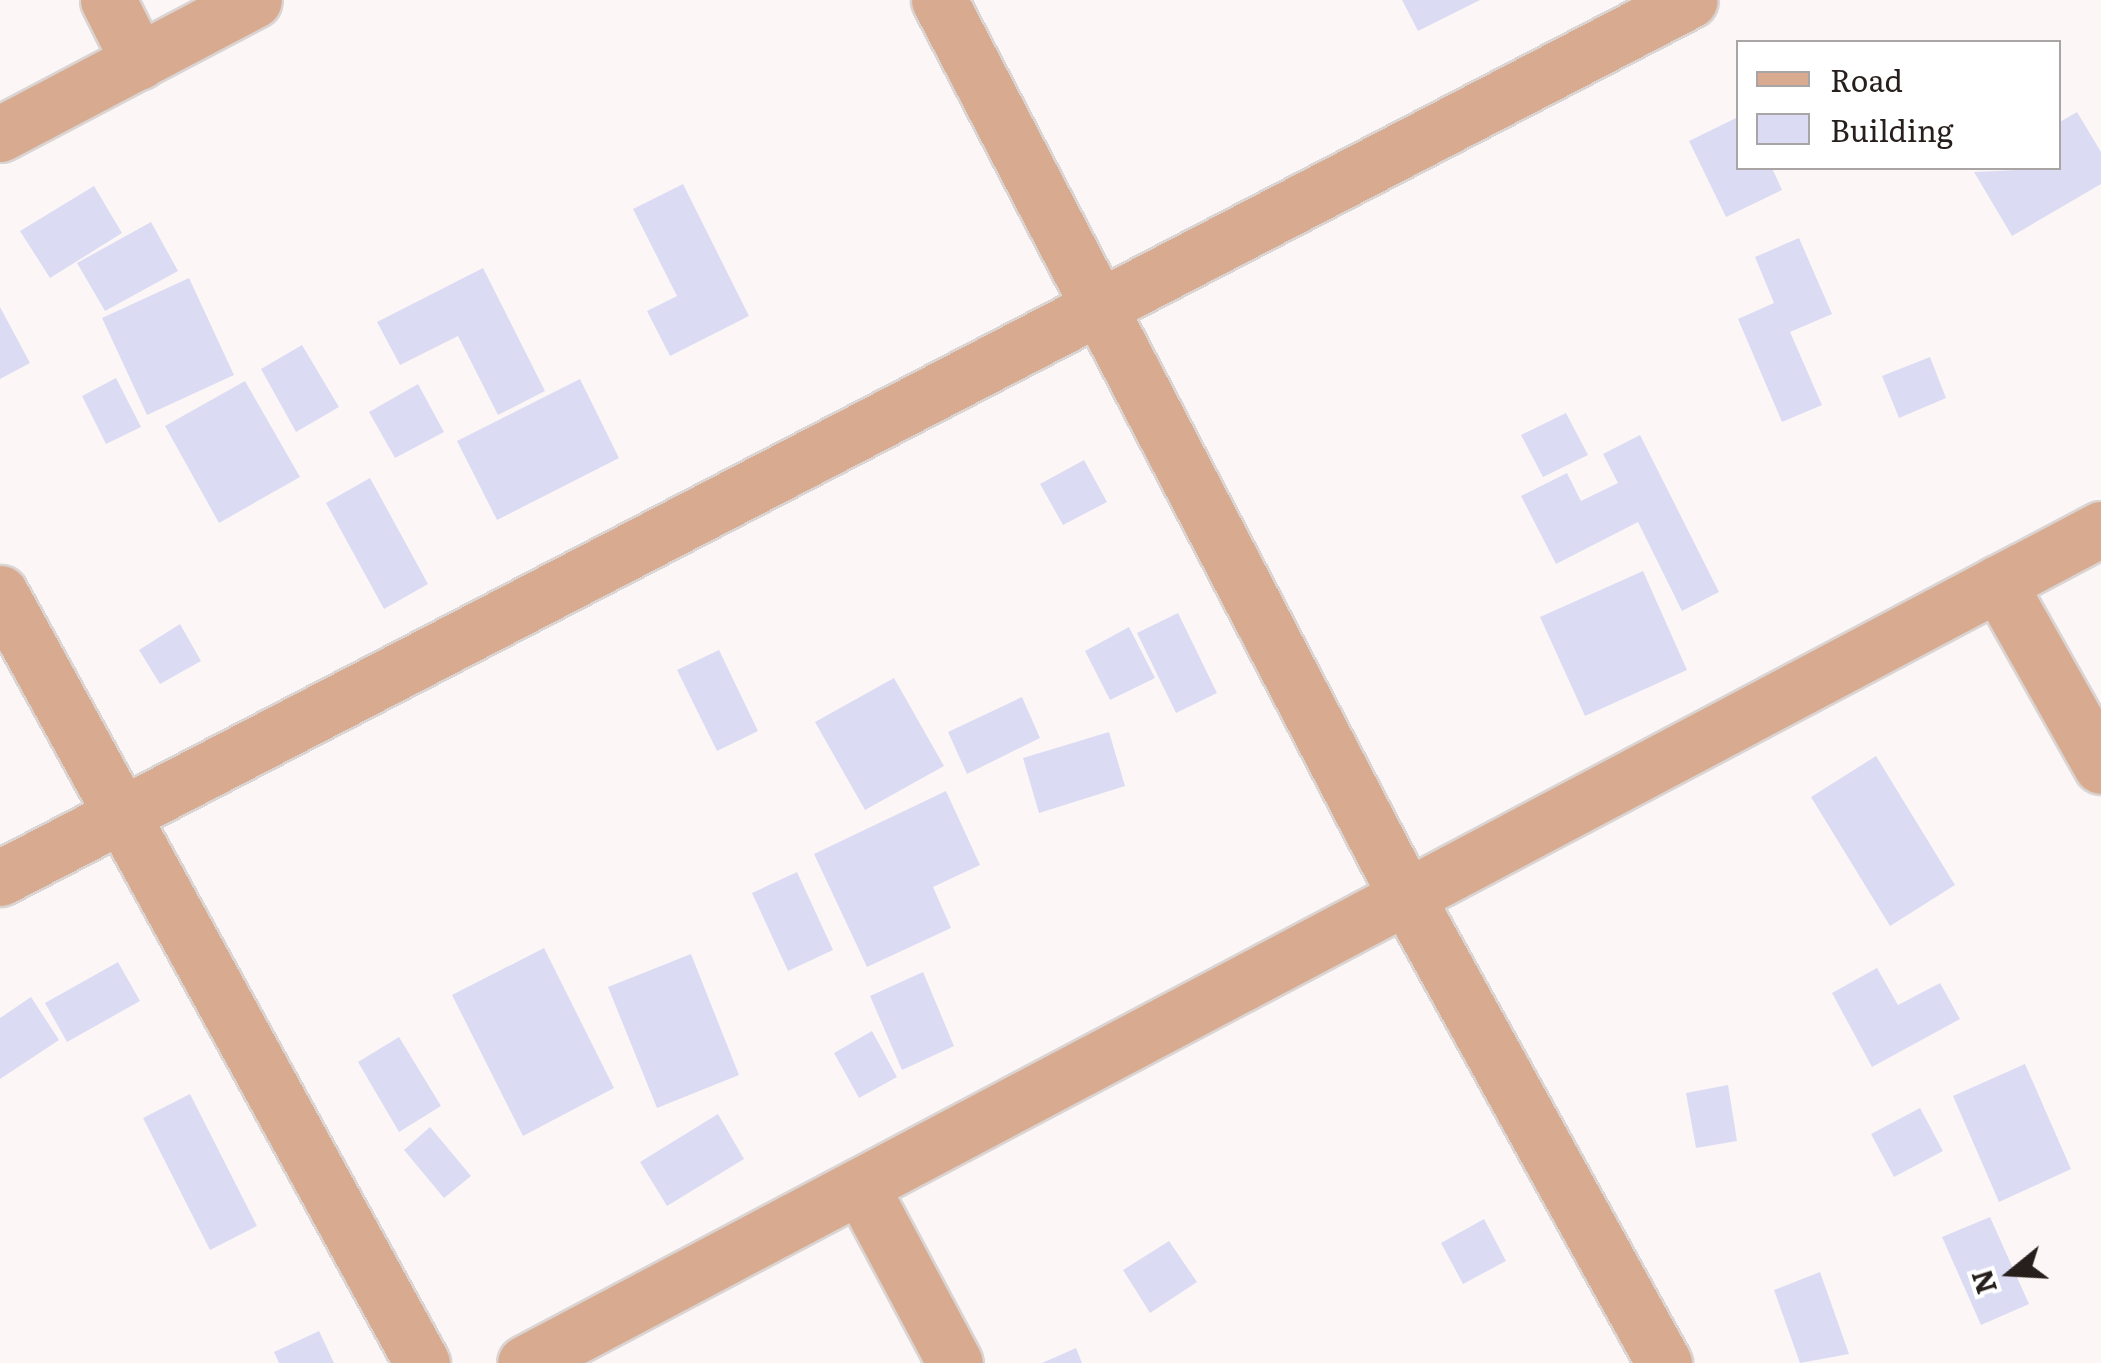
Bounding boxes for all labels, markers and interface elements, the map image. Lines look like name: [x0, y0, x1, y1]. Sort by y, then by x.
legend: [1736, 40, 2061, 170]
text: Road: [1830, 57, 1903, 101]
text: Building: [1830, 107, 1954, 151]
north arrow: [1961, 1223, 2061, 1323]
text: N: [1959, 1265, 2006, 1300]

